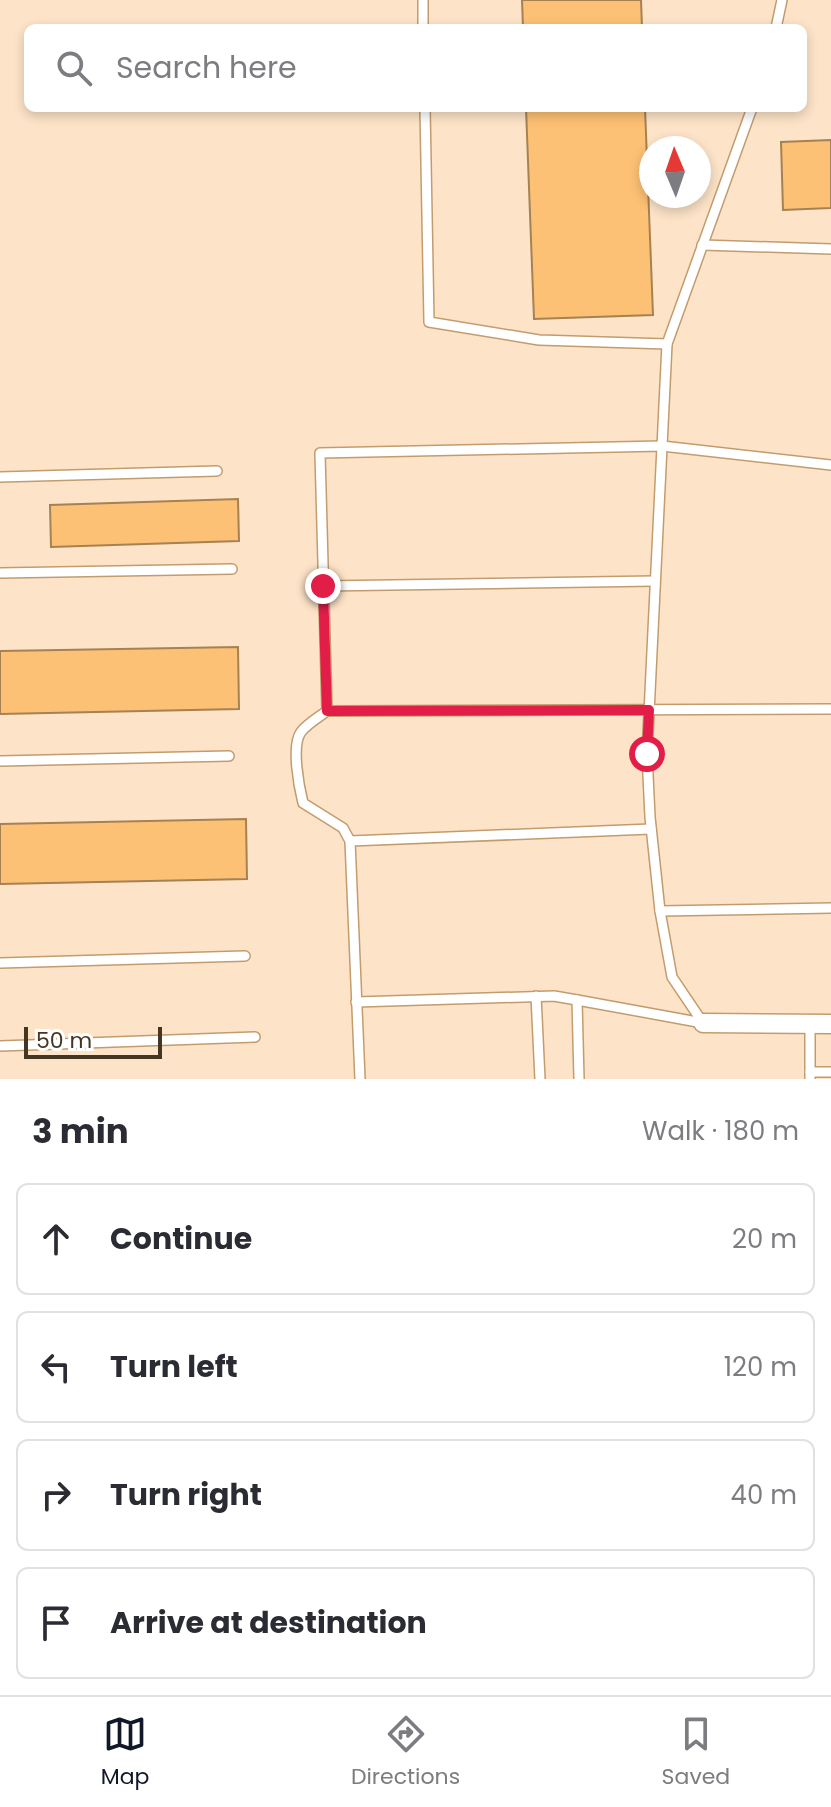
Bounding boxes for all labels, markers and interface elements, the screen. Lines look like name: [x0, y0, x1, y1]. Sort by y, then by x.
search box: [24, 24, 807, 112]
icon: search: [52, 46, 96, 90]
text: Search here: [116, 46, 297, 89]
north arrow: [639, 136, 711, 208]
route end: [305, 568, 341, 604]
route start: [629, 736, 665, 772]
scale bar: [24, 1023, 162, 1059]
text: 50 m: [36, 1025, 92, 1056]
text: 3 min: [32, 1107, 129, 1155]
text: Walk · 180 m: [642, 1113, 799, 1149]
icon: ahead: [34, 1217, 78, 1261]
text: Continue: [110, 1217, 252, 1260]
text: 20 m: [732, 1221, 797, 1257]
icon: left: [34, 1345, 78, 1389]
text: Turn left: [110, 1345, 238, 1388]
text: 120 m: [724, 1349, 797, 1385]
icon: right: [34, 1473, 78, 1517]
text: Turn right: [110, 1473, 262, 1516]
text: 40 m: [731, 1477, 797, 1513]
icon: arrive: [34, 1601, 78, 1645]
text: Arrive at destination: [110, 1601, 427, 1644]
tab: Map: [101, 1712, 149, 1793]
tab: Directions: [351, 1712, 460, 1793]
tab: Saved: [662, 1712, 730, 1793]

